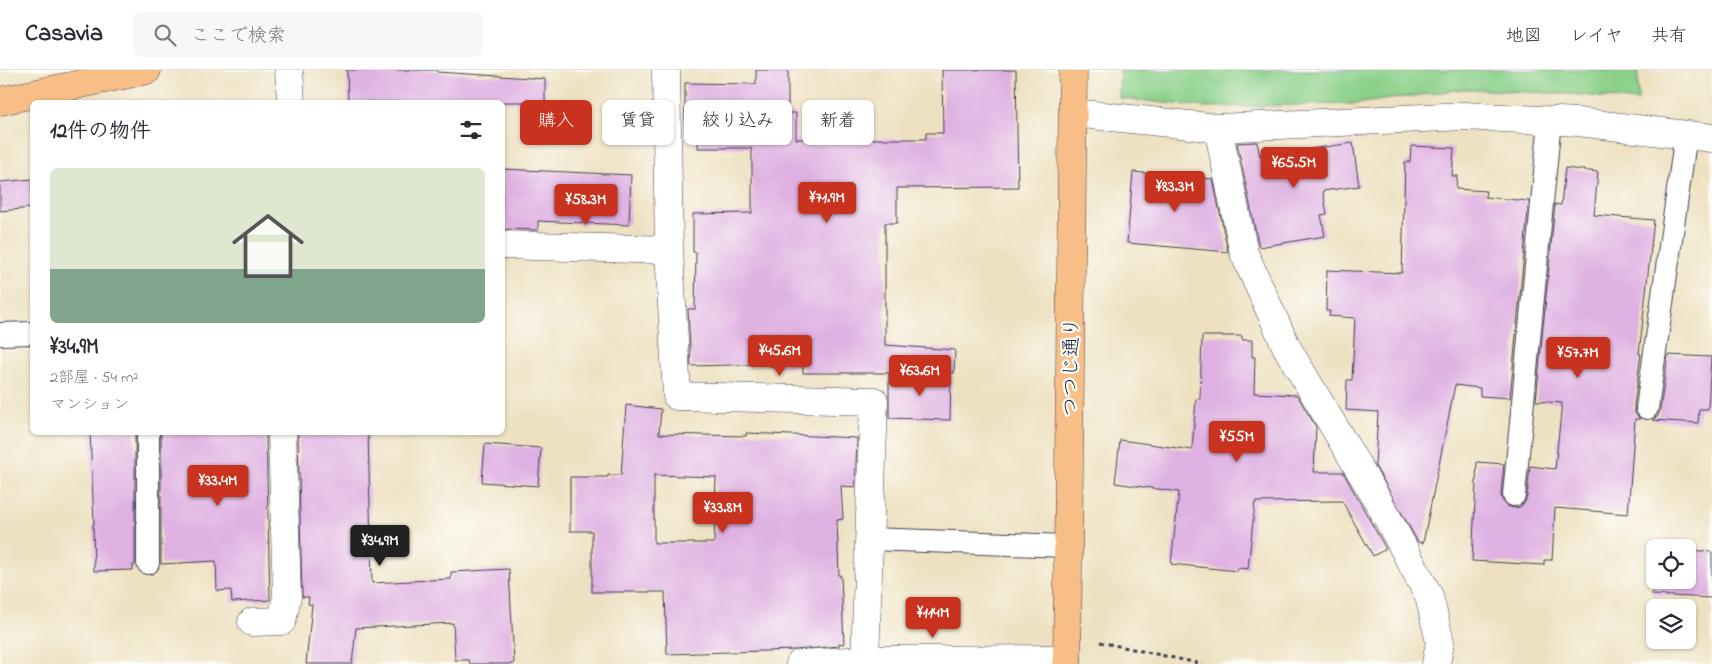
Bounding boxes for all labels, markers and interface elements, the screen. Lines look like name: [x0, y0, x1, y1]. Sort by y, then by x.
search box: [133, 12, 483, 57]
text: Casavia: [25, 17, 103, 52]
icon: search: [151, 21, 179, 49]
text: ここで検索: [191, 23, 286, 50]
text: 地図: [1506, 24, 1542, 50]
text: レイヤ: [1570, 24, 1623, 50]
text: 共有: [1651, 24, 1687, 50]
chip: 購入: [520, 100, 592, 145]
chip: 賃貸: [602, 100, 674, 145]
chip: 絞り込み: [684, 100, 792, 145]
chip: 新着: [802, 100, 874, 145]
icon: filters: [457, 116, 485, 144]
text: 12件の物件: [50, 117, 151, 147]
pin: ¥65.5M: [1253, 146, 1335, 189]
text: ¥65.5M: [1272, 151, 1316, 175]
pin: ¥83.3M: [1134, 170, 1216, 213]
text: ¥83.3M: [1156, 175, 1194, 199]
pin: ¥71.9M: [786, 182, 868, 224]
pin: ¥58.3M: [545, 184, 627, 226]
text: ¥71.9M: [809, 186, 845, 210]
text: ¥58.3M: [566, 188, 606, 212]
icon: home: [223, 201, 313, 291]
street label: つつじ通り: [1057, 317, 1088, 417]
text: ¥34.9M: [50, 333, 99, 363]
pin: ¥45.6M: [739, 334, 821, 377]
pin: ¥57.7M: [1537, 336, 1619, 379]
text: ¥45.6M: [759, 339, 801, 363]
text: ¥57.7M: [1557, 341, 1599, 365]
pin: ¥63.6M: [879, 354, 961, 397]
text: ¥63.6M: [900, 359, 940, 383]
text: 2部屋 · 54 m²: [50, 366, 138, 390]
text: マンション: [50, 393, 129, 417]
pin: ¥55M: [1207, 420, 1267, 463]
text: ¥55M: [1220, 425, 1254, 449]
pin: ¥33.4M: [177, 464, 259, 507]
text: ¥33.4M: [198, 469, 238, 493]
pin: ¥33.8M: [682, 492, 764, 534]
text: ¥33.8M: [704, 496, 742, 520]
pin: ¥34.9M: [339, 524, 421, 567]
text: ¥34.9M: [361, 529, 399, 553]
map controls: [1646, 539, 1696, 649]
button: locate: [1646, 539, 1696, 589]
pin: ¥114M: [898, 596, 968, 639]
button: layers: [1646, 599, 1696, 649]
text: ¥114M: [917, 601, 949, 625]

